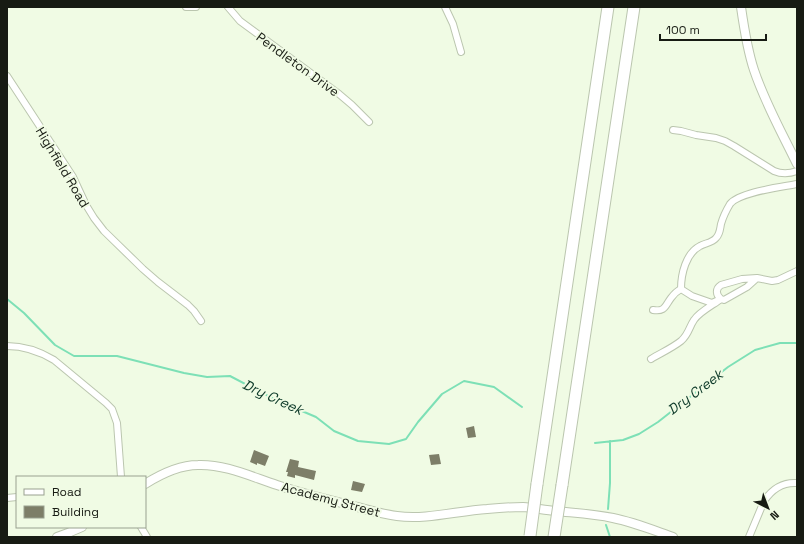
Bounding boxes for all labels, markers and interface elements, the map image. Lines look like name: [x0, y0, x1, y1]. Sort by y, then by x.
scale bar: [660, 16, 766, 42]
text: 100 m: [666, 22, 700, 38]
street label: Pendleton Drive: [253, 29, 343, 100]
street label: Highfield Road: [32, 124, 93, 211]
water label: Dry Creek: [664, 364, 727, 419]
water label: Dry Creek: [240, 375, 308, 419]
legend: [16, 476, 146, 528]
street label: Academy Street: [280, 478, 382, 521]
text: Road: [52, 484, 81, 500]
north arrow: [748, 488, 788, 528]
text: Building: [52, 504, 99, 520]
text: N: [767, 508, 782, 523]

